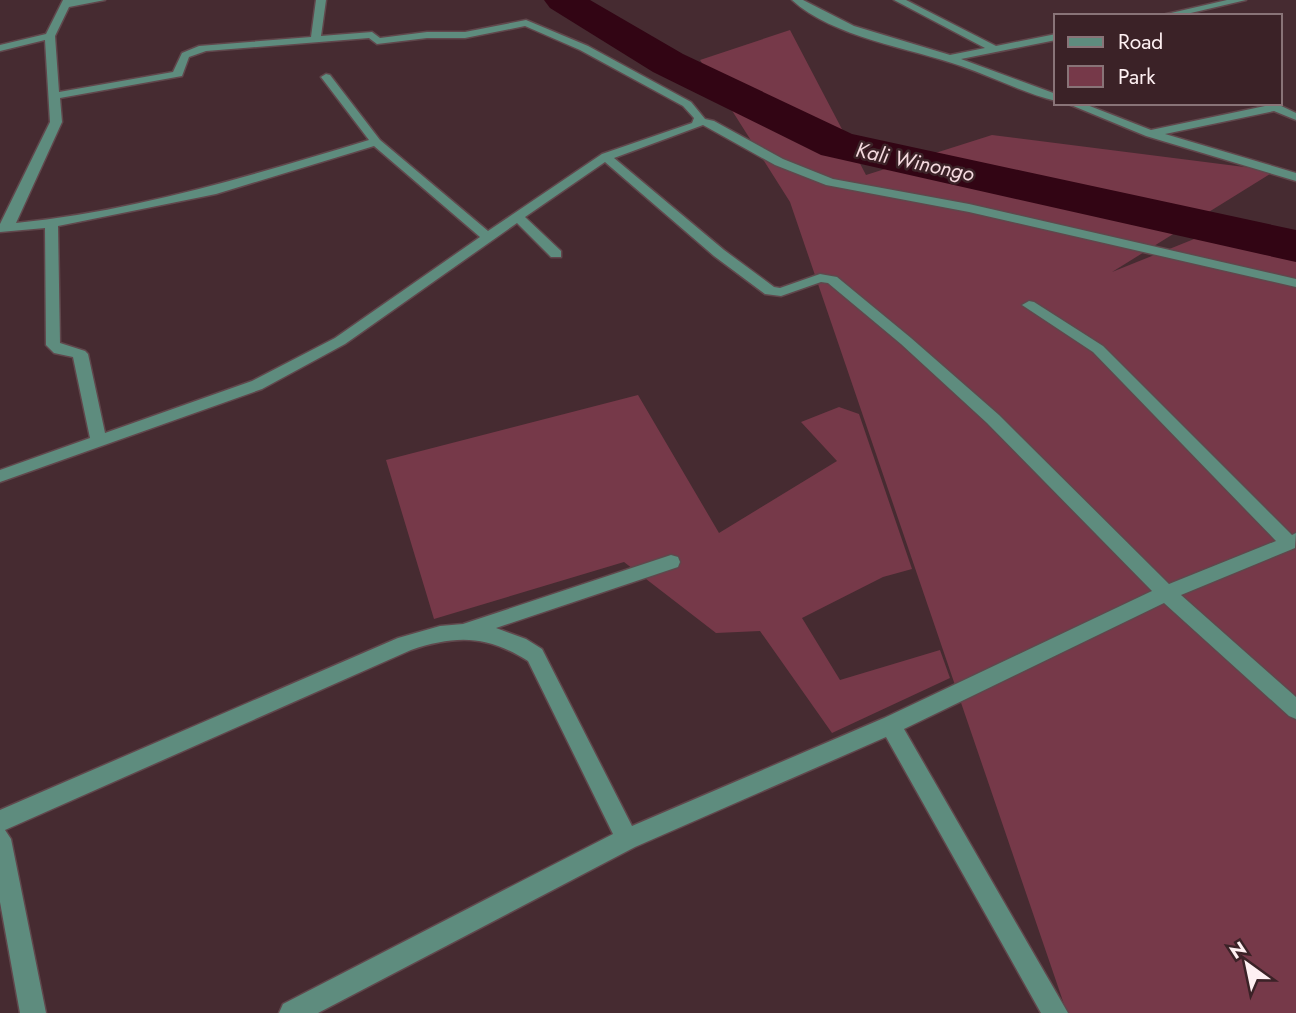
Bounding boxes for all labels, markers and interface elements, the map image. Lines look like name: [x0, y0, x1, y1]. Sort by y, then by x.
legend: [1054, 14, 1282, 105]
text: Road: [1118, 27, 1163, 57]
text: Park: [1118, 62, 1156, 92]
water label: Kali Winongo: [853, 135, 977, 189]
north arrow: [1212, 929, 1282, 999]
text: N: [1224, 935, 1252, 966]

